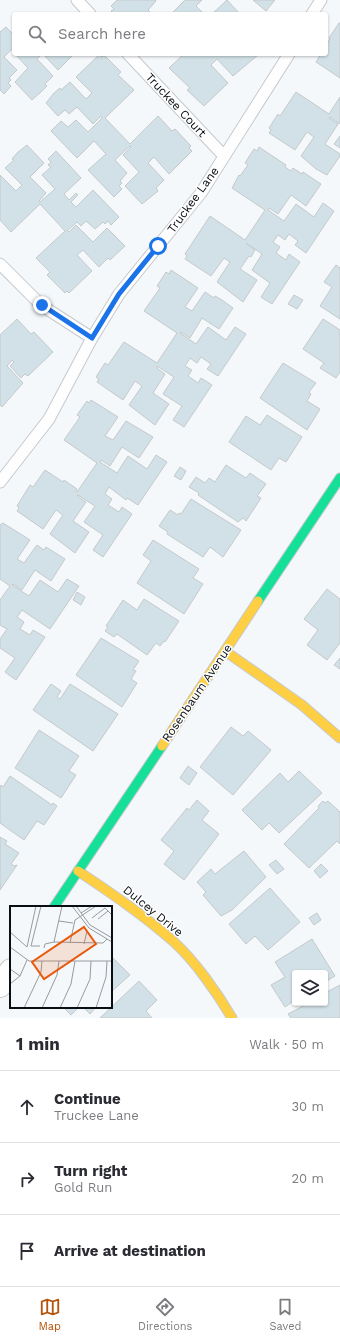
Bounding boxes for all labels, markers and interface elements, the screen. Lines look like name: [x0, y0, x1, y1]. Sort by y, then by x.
search box: [12, 12, 328, 56]
icon: search: [26, 23, 48, 45]
text: Search here: [58, 25, 146, 43]
street label: Truckee Court: [143, 70, 209, 140]
street label: Truckee Lane: [164, 164, 222, 236]
route start: [149, 237, 167, 255]
route end: [33, 296, 51, 314]
street label: Rosenbaum Avenue: [159, 641, 235, 745]
street label: Dulcey Drive: [120, 883, 186, 939]
inset map: [10, 906, 112, 1008]
map controls: [292, 970, 328, 1006]
button: layers: [292, 970, 328, 1006]
text: 1 min: [16, 1034, 60, 1054]
text: Walk · 50 m: [249, 1037, 324, 1052]
text: Continue: [54, 1090, 121, 1108]
icon: ahead: [16, 1096, 38, 1118]
text: 30 m: [292, 1099, 324, 1114]
text: Truckee Lane: [54, 1108, 139, 1123]
text: Turn right: [54, 1162, 127, 1180]
icon: right: [16, 1168, 38, 1190]
text: 20 m: [292, 1171, 324, 1186]
text: Gold Run: [54, 1180, 112, 1195]
icon: arrive: [16, 1240, 38, 1262]
text: Arrive at destination: [54, 1242, 206, 1260]
tab: Map: [39, 1296, 61, 1333]
tab: Directions: [138, 1296, 192, 1333]
tab: Saved: [269, 1296, 301, 1333]

